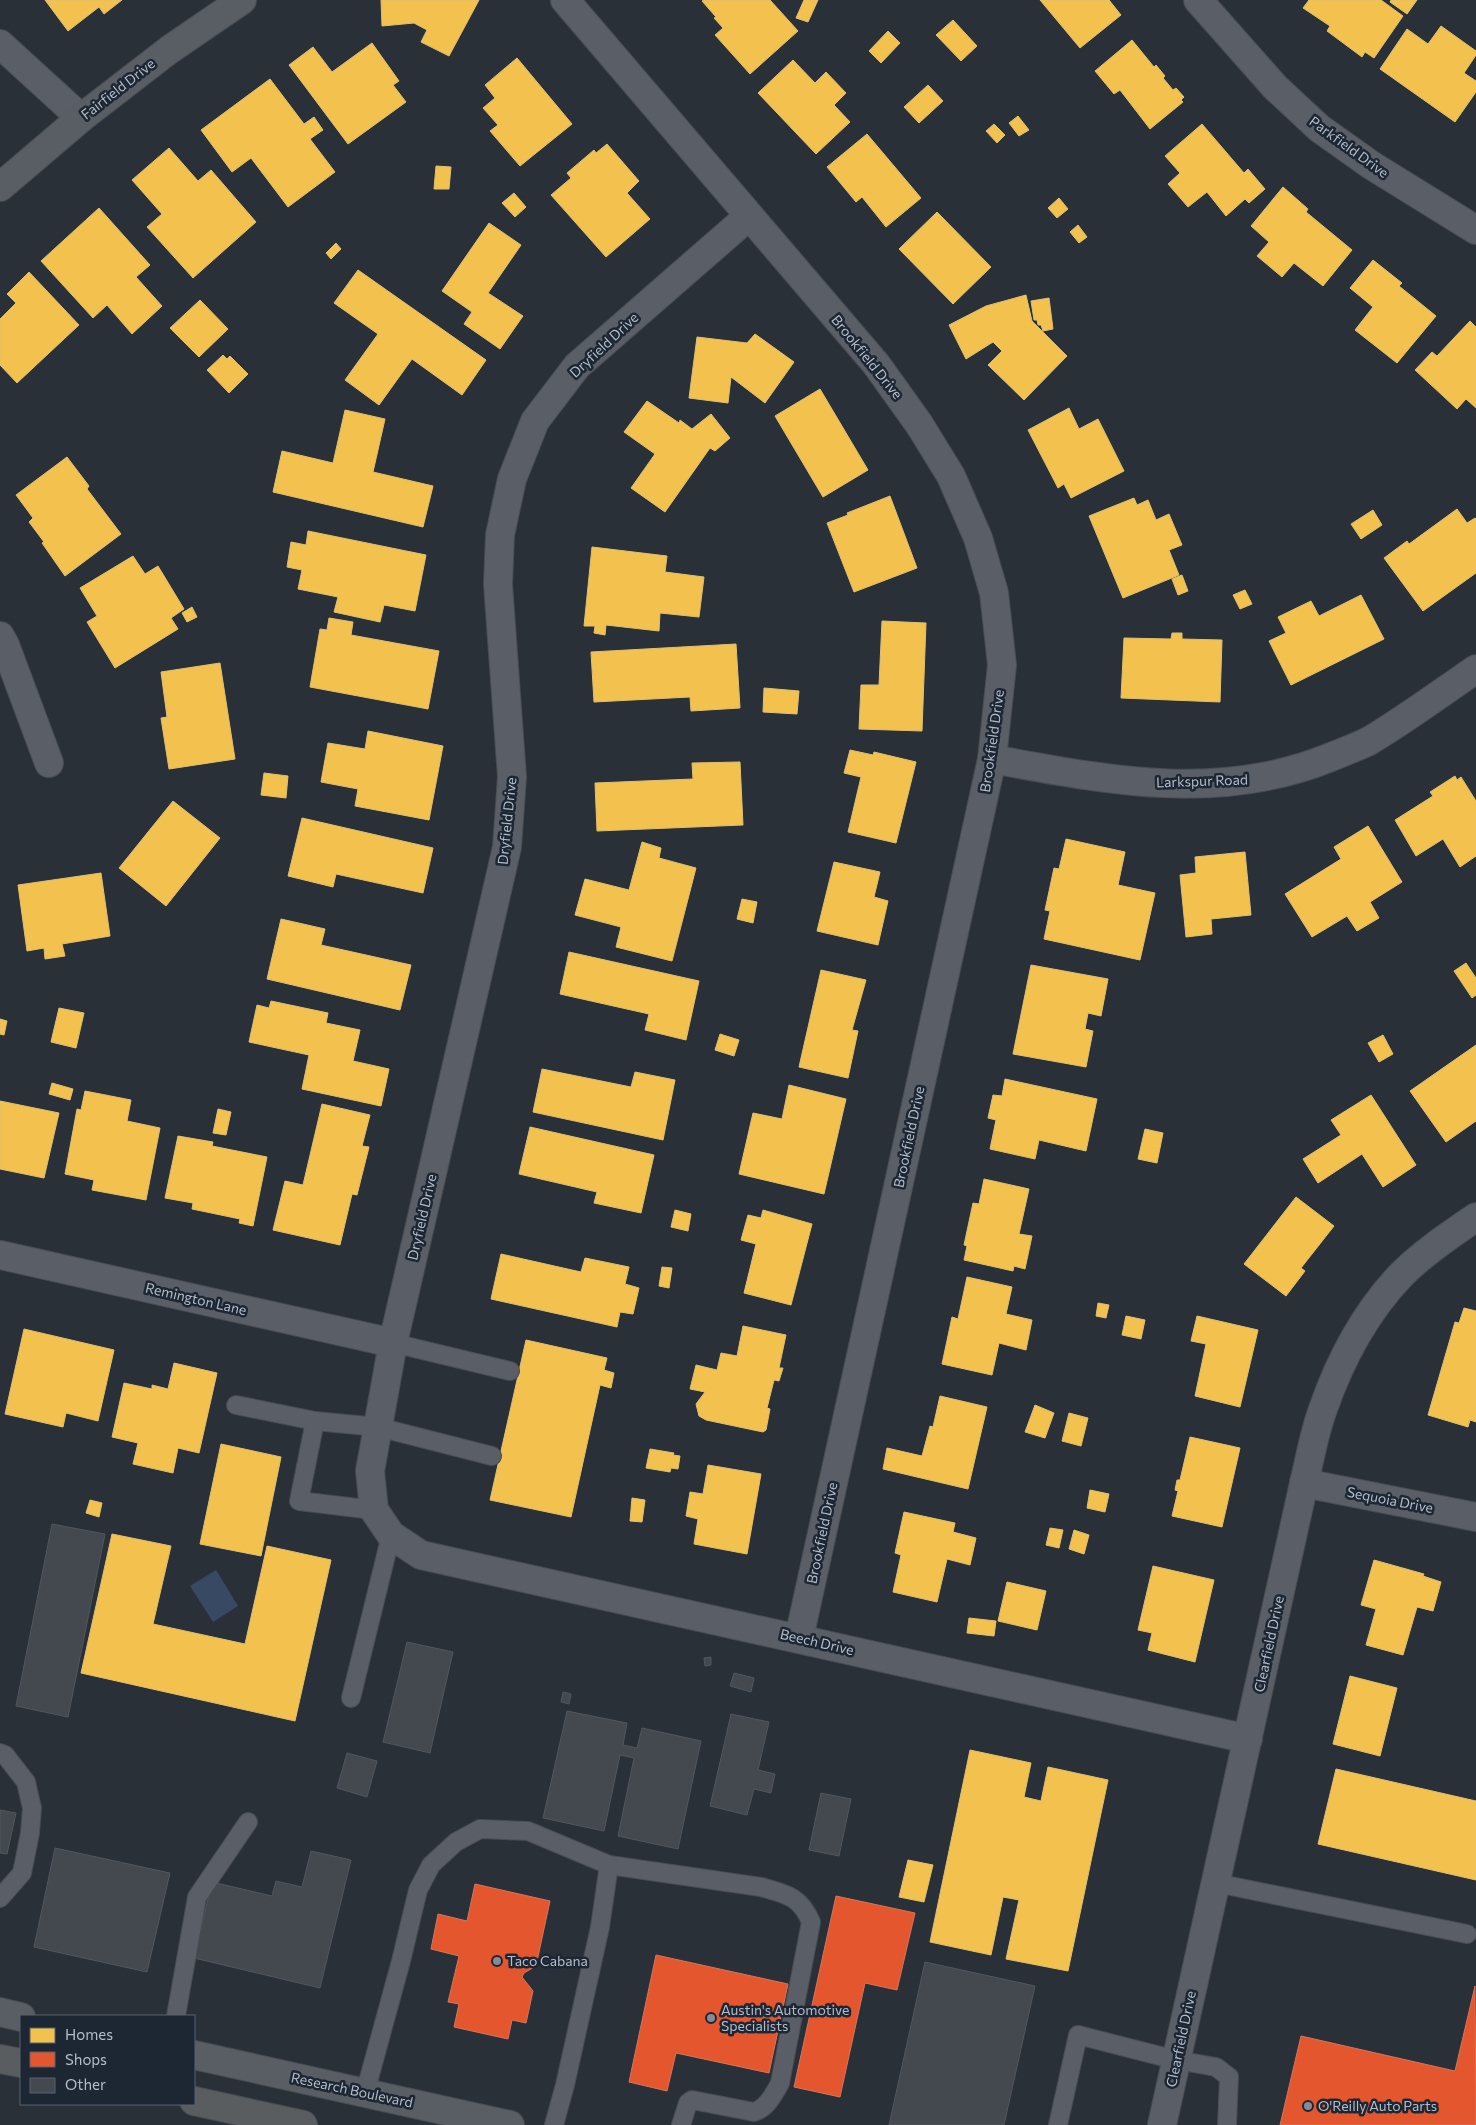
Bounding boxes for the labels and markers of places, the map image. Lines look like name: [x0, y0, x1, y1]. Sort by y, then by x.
place label: Taco Cabana: [507, 1952, 588, 1969]
marker: Taco Cabana: [491, 1955, 503, 1967]
place label: Austin's Automotive Specialists: [721, 2001, 849, 2034]
marker: Austin's Automotive Specialists: [705, 2012, 717, 2024]
place label: O'Reilly Auto Parts: [1318, 2097, 1437, 2114]
marker: O'Reilly Auto Parts: [1302, 2100, 1314, 2112]

